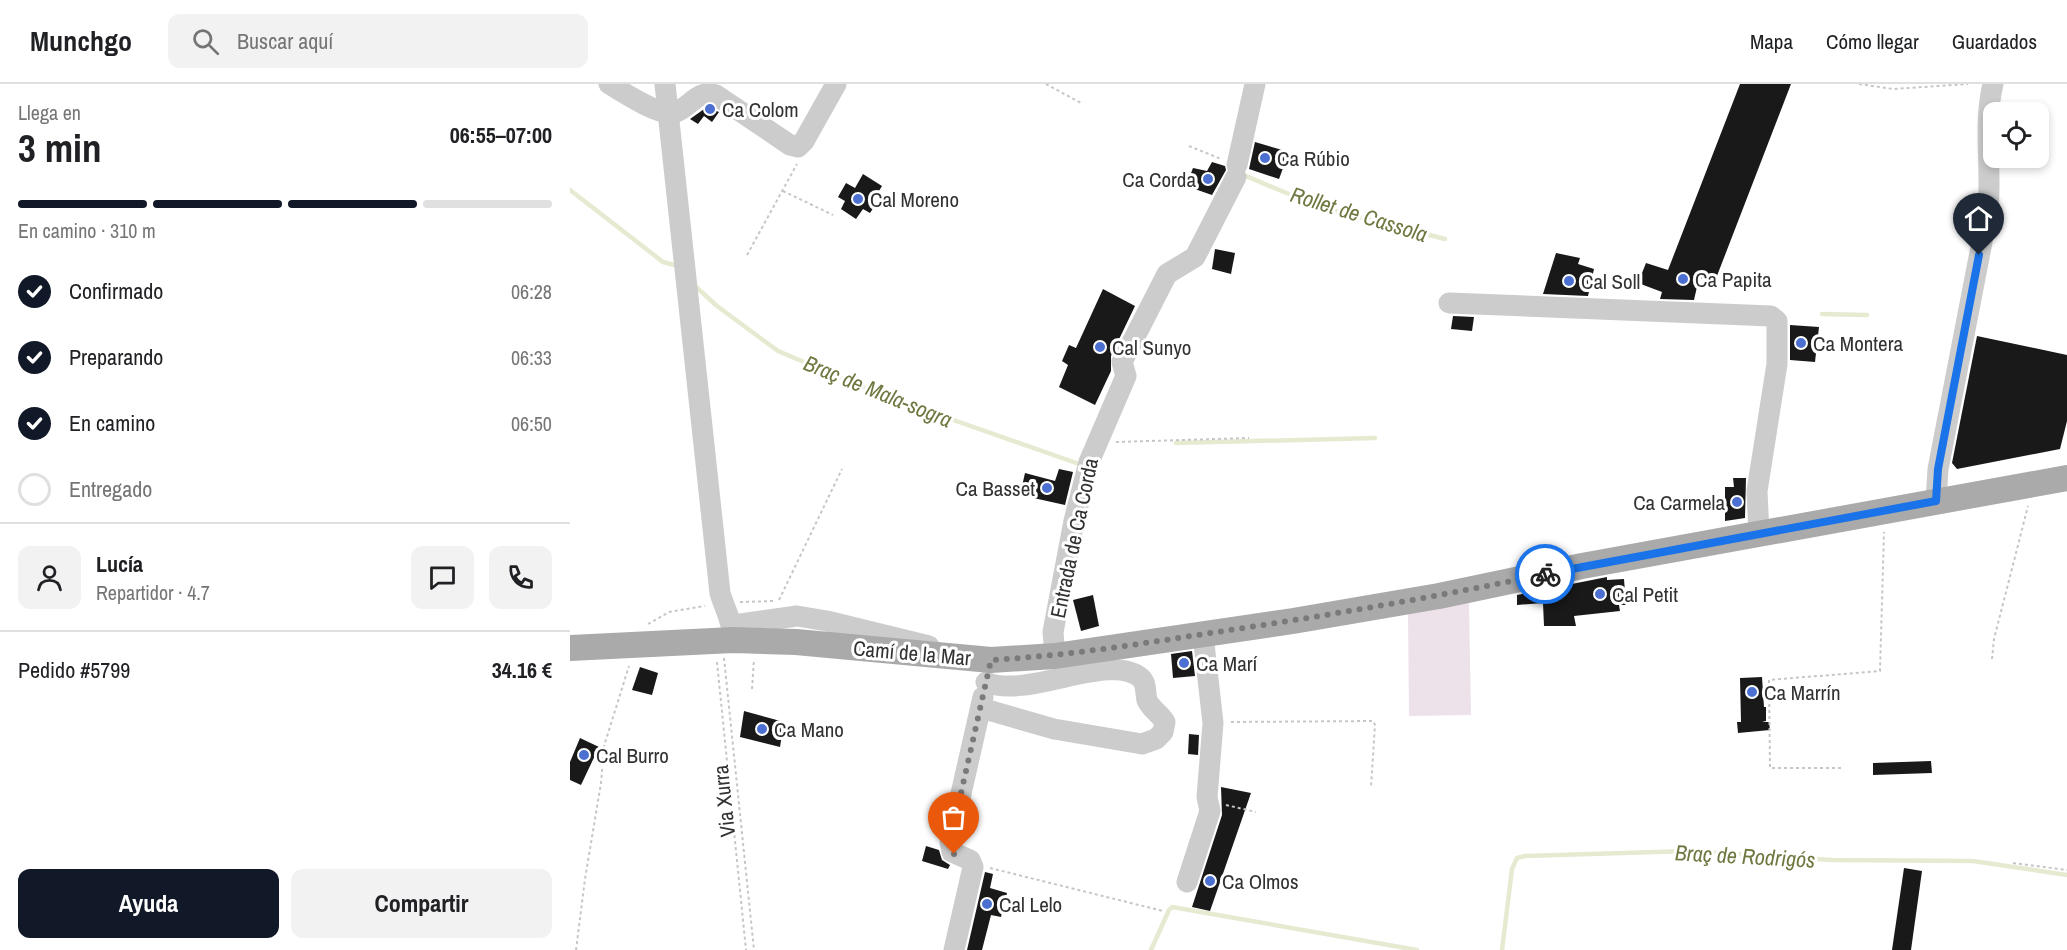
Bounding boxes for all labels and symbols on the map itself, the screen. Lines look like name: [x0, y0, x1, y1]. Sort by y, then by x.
place label: Ca Colom: [722, 95, 799, 124]
marker: Ca Colom: [703, 102, 717, 116]
place label: Ca Rúbio: [1277, 144, 1350, 173]
marker: Ca Rúbio: [1258, 151, 1272, 165]
place label: Ca Corda: [1122, 165, 1196, 194]
marker: Ca Corda: [1201, 172, 1215, 186]
water label: Rollet de Cassola: [1287, 179, 1431, 249]
place label: Cal Moreno: [870, 185, 959, 214]
marker: Cal Moreno: [851, 192, 865, 206]
pin: [1953, 193, 2004, 255]
place label: Ca Papita: [1695, 265, 1772, 294]
place label: Cal Soll: [1581, 267, 1640, 296]
marker: Ca Papita: [1676, 272, 1690, 286]
marker: Cal Soll: [1562, 274, 1576, 288]
place label: Ca Montera: [1813, 329, 1903, 358]
place label: Cal Sunyo: [1112, 333, 1191, 362]
marker: Ca Montera: [1794, 336, 1808, 350]
marker: Cal Sunyo: [1093, 340, 1107, 354]
water label: Braç de Mala-sogra: [799, 348, 957, 434]
street label: Entrada de Ca Corda: [1043, 455, 1105, 621]
place label: Ca Basset: [956, 474, 1035, 503]
marker: Ca Basset: [1040, 481, 1054, 495]
place label: Ca Carmela: [1633, 488, 1725, 517]
marker: Ca Carmela: [1730, 495, 1744, 509]
courier: [1515, 544, 1575, 604]
place label: Cal Petit: [1612, 580, 1678, 609]
marker: Cal Petit: [1593, 587, 1607, 601]
street label: Camí de la Mar: [852, 633, 972, 673]
place label: Ca Marí: [1196, 649, 1257, 678]
marker: Ca Marí: [1177, 656, 1191, 670]
place label: Ca Marrín: [1764, 678, 1841, 707]
marker: Ca Marrín: [1745, 685, 1759, 699]
place label: Ca Mano: [774, 715, 844, 744]
marker: Ca Mano: [755, 722, 769, 736]
place label: Cal Burro: [596, 741, 669, 770]
marker: Cal Burro: [577, 748, 591, 762]
street label: Via Xurra: [706, 763, 742, 839]
pin: [928, 792, 979, 854]
water label: Braç de Rodrigós: [1674, 837, 1816, 875]
place label: Ca Olmos: [1222, 867, 1299, 896]
marker: Ca Olmos: [1203, 874, 1217, 888]
place label: Cal Lelo: [999, 890, 1062, 919]
marker: Cal Lelo: [980, 897, 994, 911]

